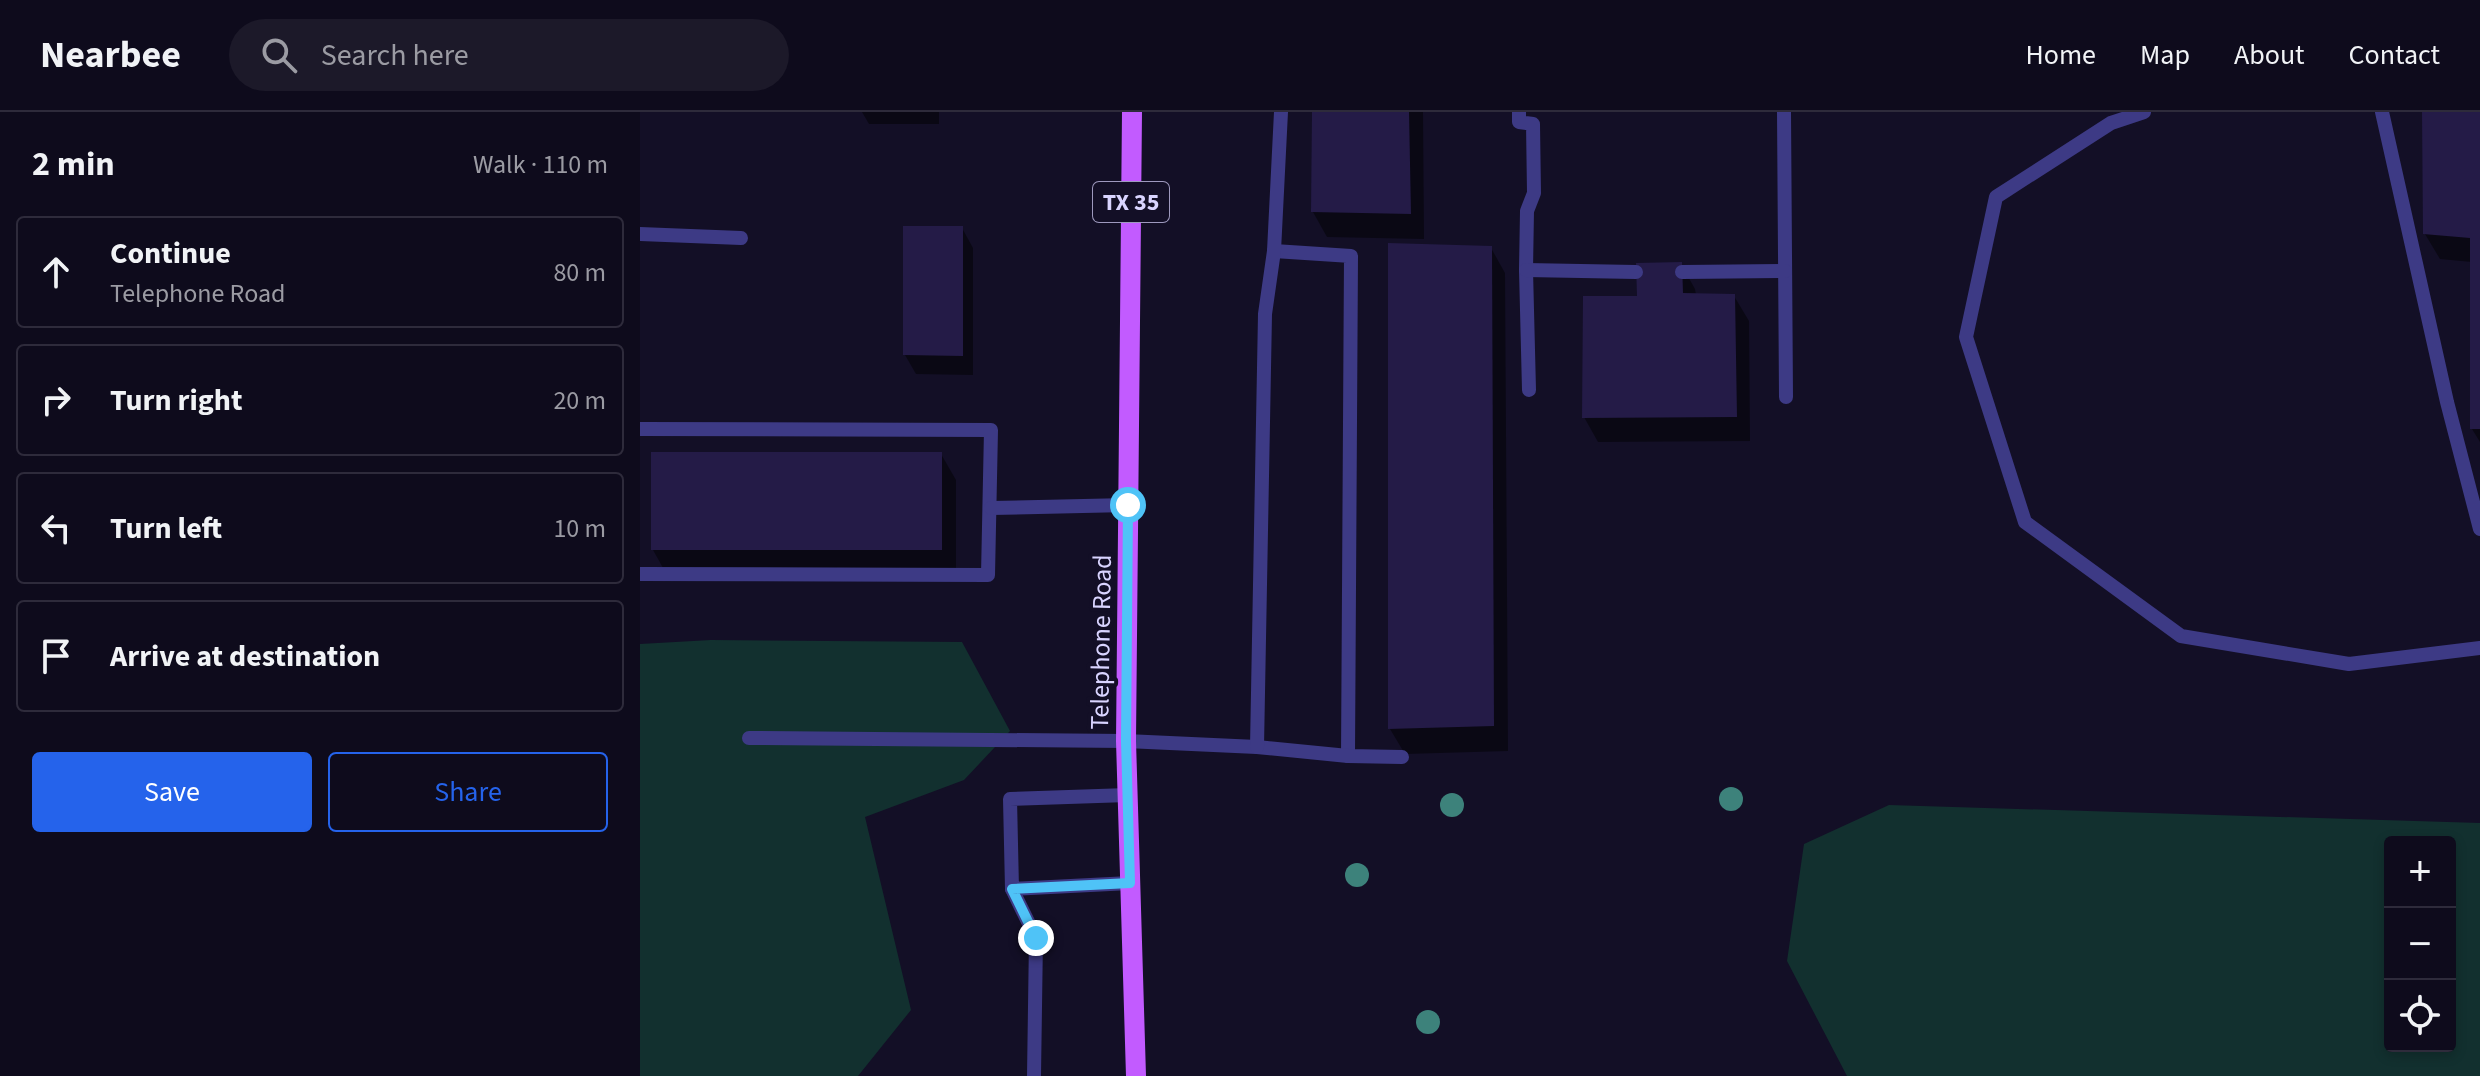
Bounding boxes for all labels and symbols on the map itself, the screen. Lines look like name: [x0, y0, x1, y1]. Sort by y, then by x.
road number: TX 35: [1093, 182, 1169, 222]
route start: [1110, 487, 1146, 523]
street label: Telephone Road: [1081, 554, 1121, 730]
route end: [1018, 920, 1054, 956]

